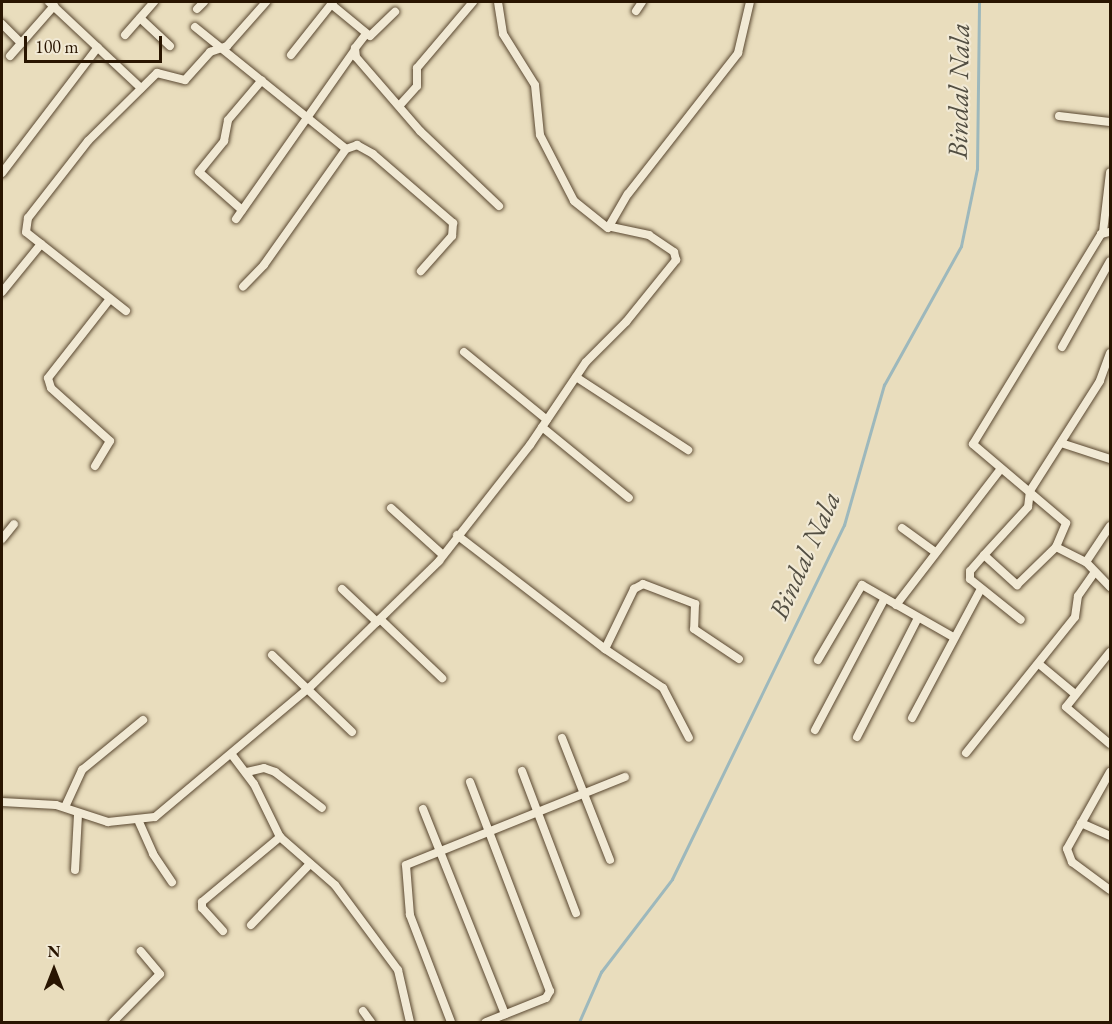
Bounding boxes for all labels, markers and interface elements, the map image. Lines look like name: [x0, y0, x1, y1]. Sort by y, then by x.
water label: Bindal Nala: [940, 23, 976, 159]
scale bar: [27, 24, 165, 62]
text: 100 m: [35, 35, 79, 58]
water label: Bindal Nala: [761, 486, 847, 624]
north arrow: [24, 940, 84, 1000]
text: N: [48, 941, 60, 962]

